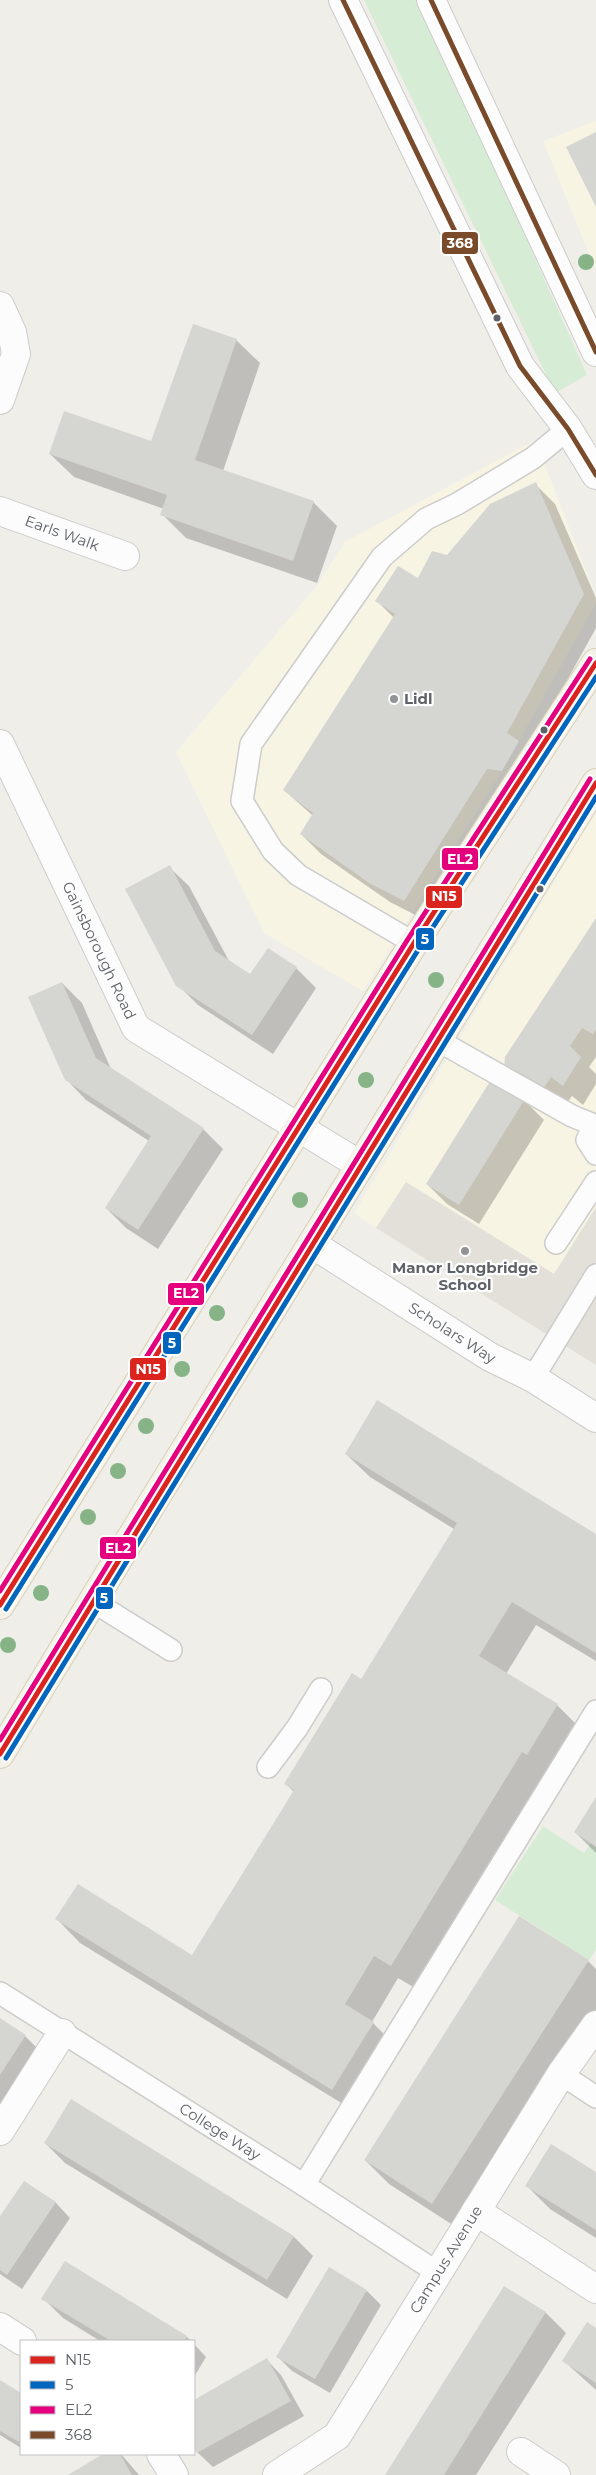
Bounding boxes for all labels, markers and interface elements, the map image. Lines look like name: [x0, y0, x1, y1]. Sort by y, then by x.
line badge: 368: [441, 231, 479, 255]
text: 368: [446, 234, 473, 252]
unlabelled marker: [492, 313, 502, 323]
street label: Earls Walk: [22, 511, 102, 555]
place label: Lidl: [404, 689, 432, 708]
marker: Lidl: [388, 693, 400, 705]
unlabelled marker: [539, 725, 549, 735]
line badge: EL2: [441, 847, 479, 871]
text: EL2: [447, 850, 473, 868]
street label: Gainsborough Road: [58, 878, 140, 1022]
unlabelled marker: [535, 884, 545, 894]
line badge: N15: [425, 885, 463, 909]
text: N15: [431, 887, 457, 905]
line badge: 5: [415, 927, 435, 951]
text: 5: [421, 930, 429, 948]
marker: Manor Longbridge School: [459, 1245, 471, 1257]
place label: Manor Longbridge School: [392, 1258, 538, 1294]
line badge: EL2: [167, 1282, 205, 1306]
text: EL2: [173, 1284, 199, 1302]
street label: Scholars Way: [405, 1298, 500, 1368]
line badge: 5: [162, 1331, 182, 1355]
text: 5: [168, 1334, 176, 1352]
line badge: N15: [129, 1357, 167, 1381]
text: N15: [135, 1360, 161, 1378]
line badge: EL2: [99, 1536, 137, 1560]
text: EL2: [105, 1539, 131, 1557]
line badge: 5: [95, 1586, 114, 1610]
text: 5: [100, 1589, 108, 1607]
street label: College Way: [176, 2099, 265, 2165]
street label: Campus Avenue: [405, 2202, 486, 2317]
legend: [20, 2340, 195, 2455]
text: N15: [65, 2350, 91, 2369]
text: 5: [65, 2375, 74, 2394]
text: EL2: [65, 2400, 92, 2419]
text: 368: [65, 2425, 92, 2444]

